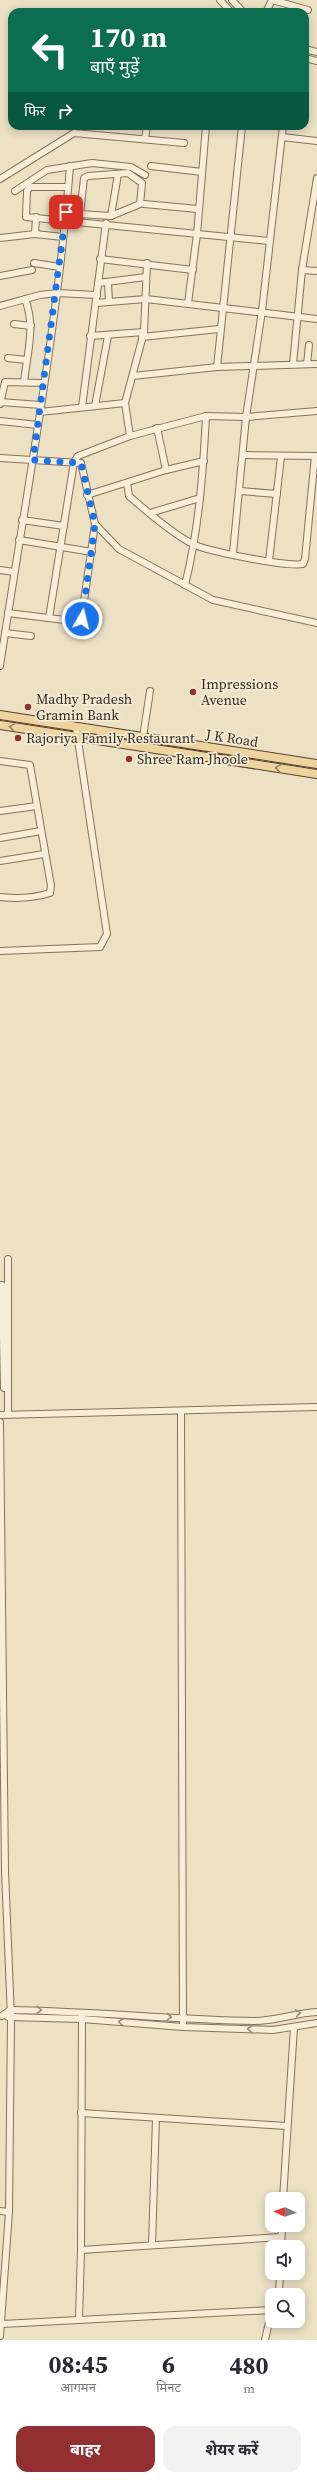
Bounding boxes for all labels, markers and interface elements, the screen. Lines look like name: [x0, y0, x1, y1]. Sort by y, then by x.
text: 170 m: [90, 18, 167, 56]
icon: left: [24, 24, 76, 76]
text: बाएँ मुड़ें: [90, 54, 139, 79]
text: फिर: [24, 100, 46, 121]
icon: right: [54, 100, 76, 122]
pin: [49, 195, 83, 229]
icon: arrive: [55, 201, 77, 223]
position arrow: [61, 598, 103, 640]
place label: Impressions Avenue: [201, 674, 278, 710]
marker: Impressions Avenue: [188, 687, 198, 697]
place label: Madhy Pradesh Gramin Bank: [36, 689, 132, 725]
marker: Madhy Pradesh Gramin Bank: [23, 702, 33, 712]
one-way arrow: [8, 723, 15, 732]
street label: J K Road: [203, 724, 260, 752]
place label: Rajoriya Family Restaurant: [26, 728, 195, 748]
marker: Rajoriya Family Restaurant: [13, 733, 23, 743]
place label: Shree Ram Jhoole: [137, 749, 248, 769]
marker: Shree Ram Jhoole: [124, 754, 134, 764]
one-way arrow: [275, 764, 282, 773]
one-way arrow: [36, 2006, 42, 2014]
one-way arrow: [294, 2009, 301, 2018]
one-way arrow: [166, 2013, 172, 2022]
one-way arrow: [118, 2018, 124, 2027]
one-way arrow: [247, 2025, 253, 2033]
north arrow: [265, 2192, 305, 2232]
map controls: [265, 2192, 305, 2328]
button: sound: [265, 2240, 305, 2280]
button: search: [265, 2288, 305, 2328]
text: 08:45: [48, 2348, 108, 2381]
text: 6: [162, 2348, 175, 2381]
text: 480: [230, 2349, 269, 2382]
text: आगमन: [60, 2379, 96, 2396]
text: मिनट: [156, 2379, 181, 2396]
text: m: [243, 2380, 255, 2397]
button: बाहर: [16, 2426, 155, 2472]
button: शेयर करें: [163, 2426, 301, 2472]

